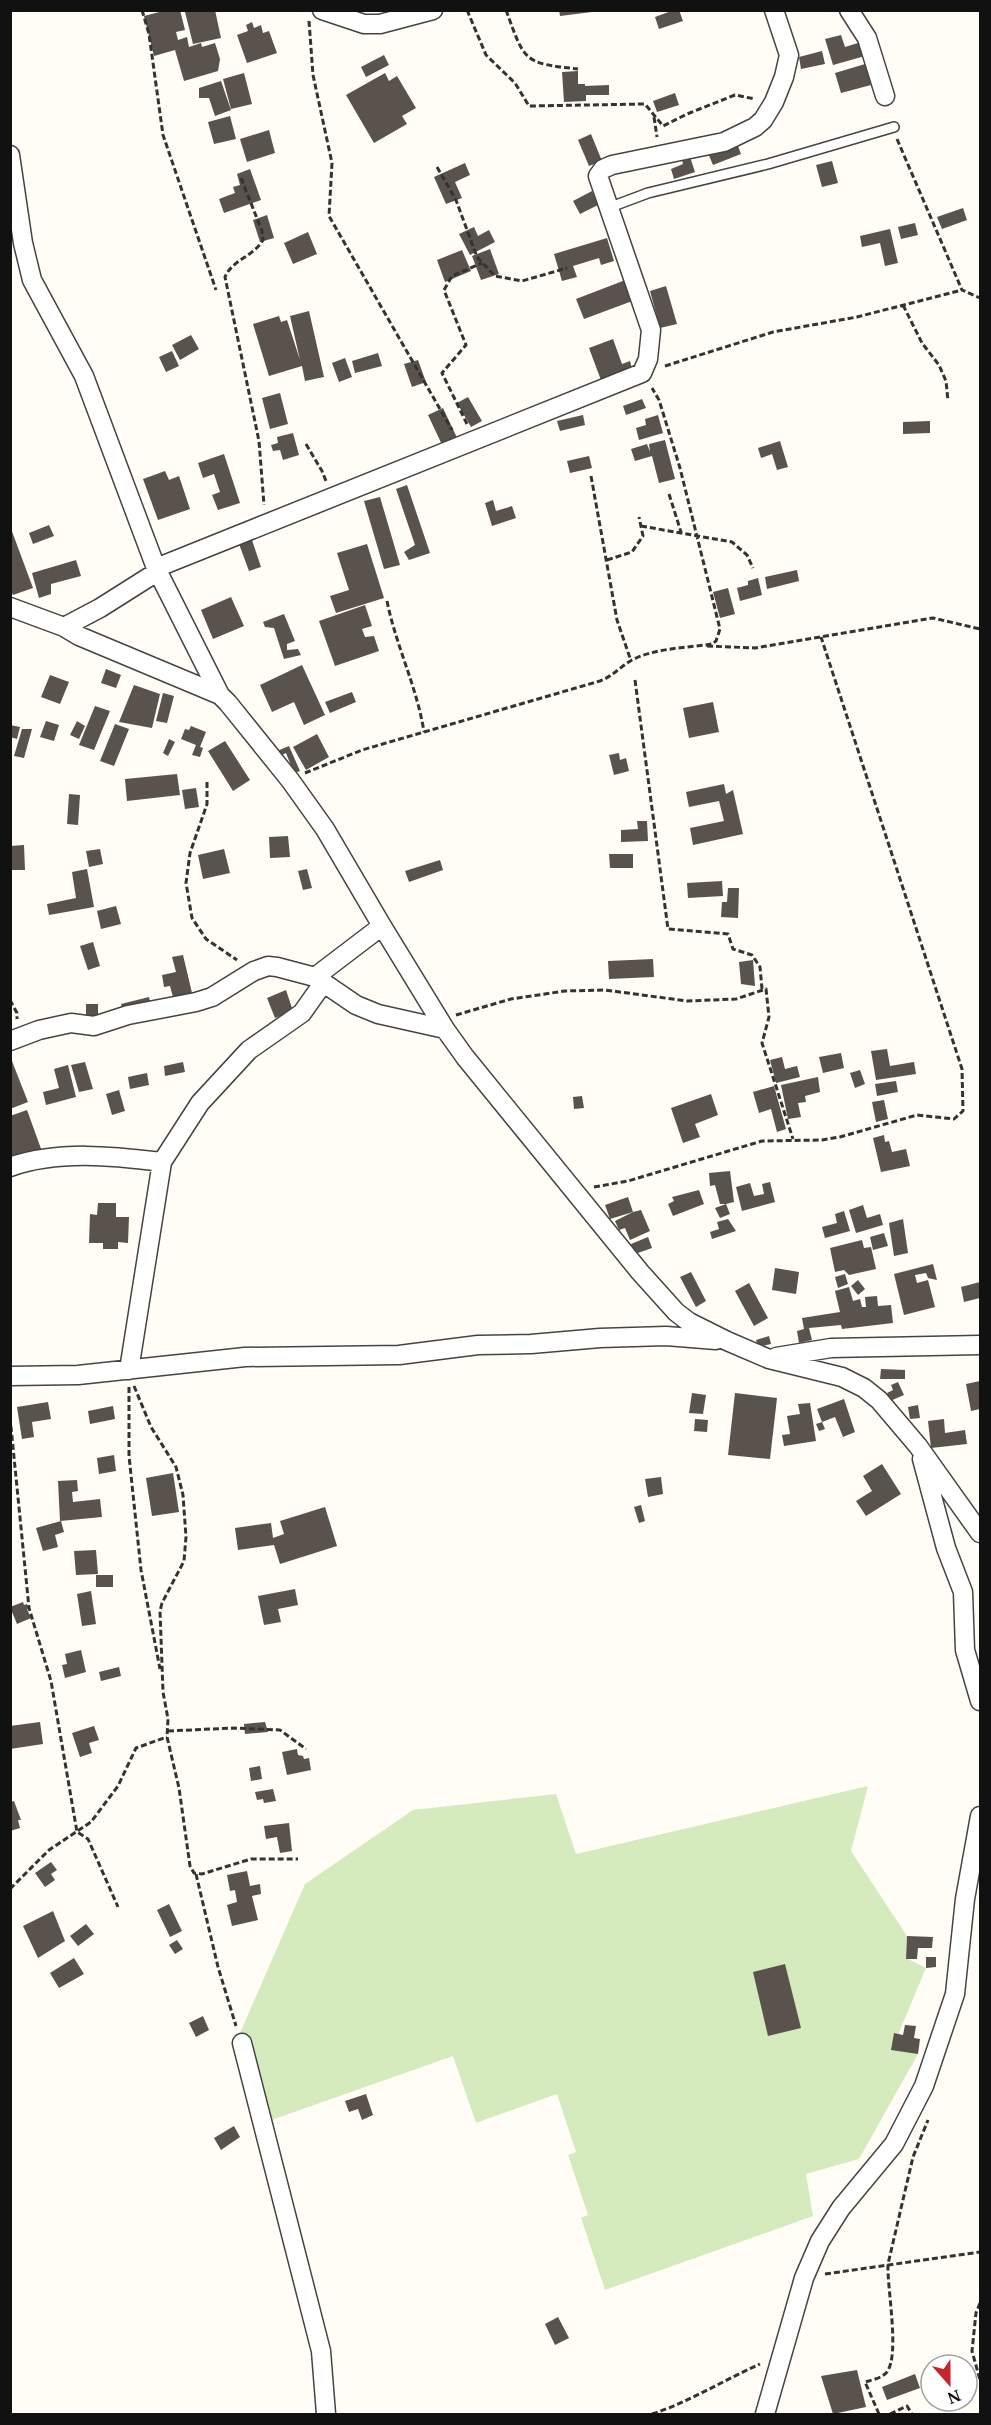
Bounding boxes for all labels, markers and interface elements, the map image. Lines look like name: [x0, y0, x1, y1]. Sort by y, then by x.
north arrow: [919, 2353, 979, 2413]
text: N: [944, 2384, 964, 2410]

